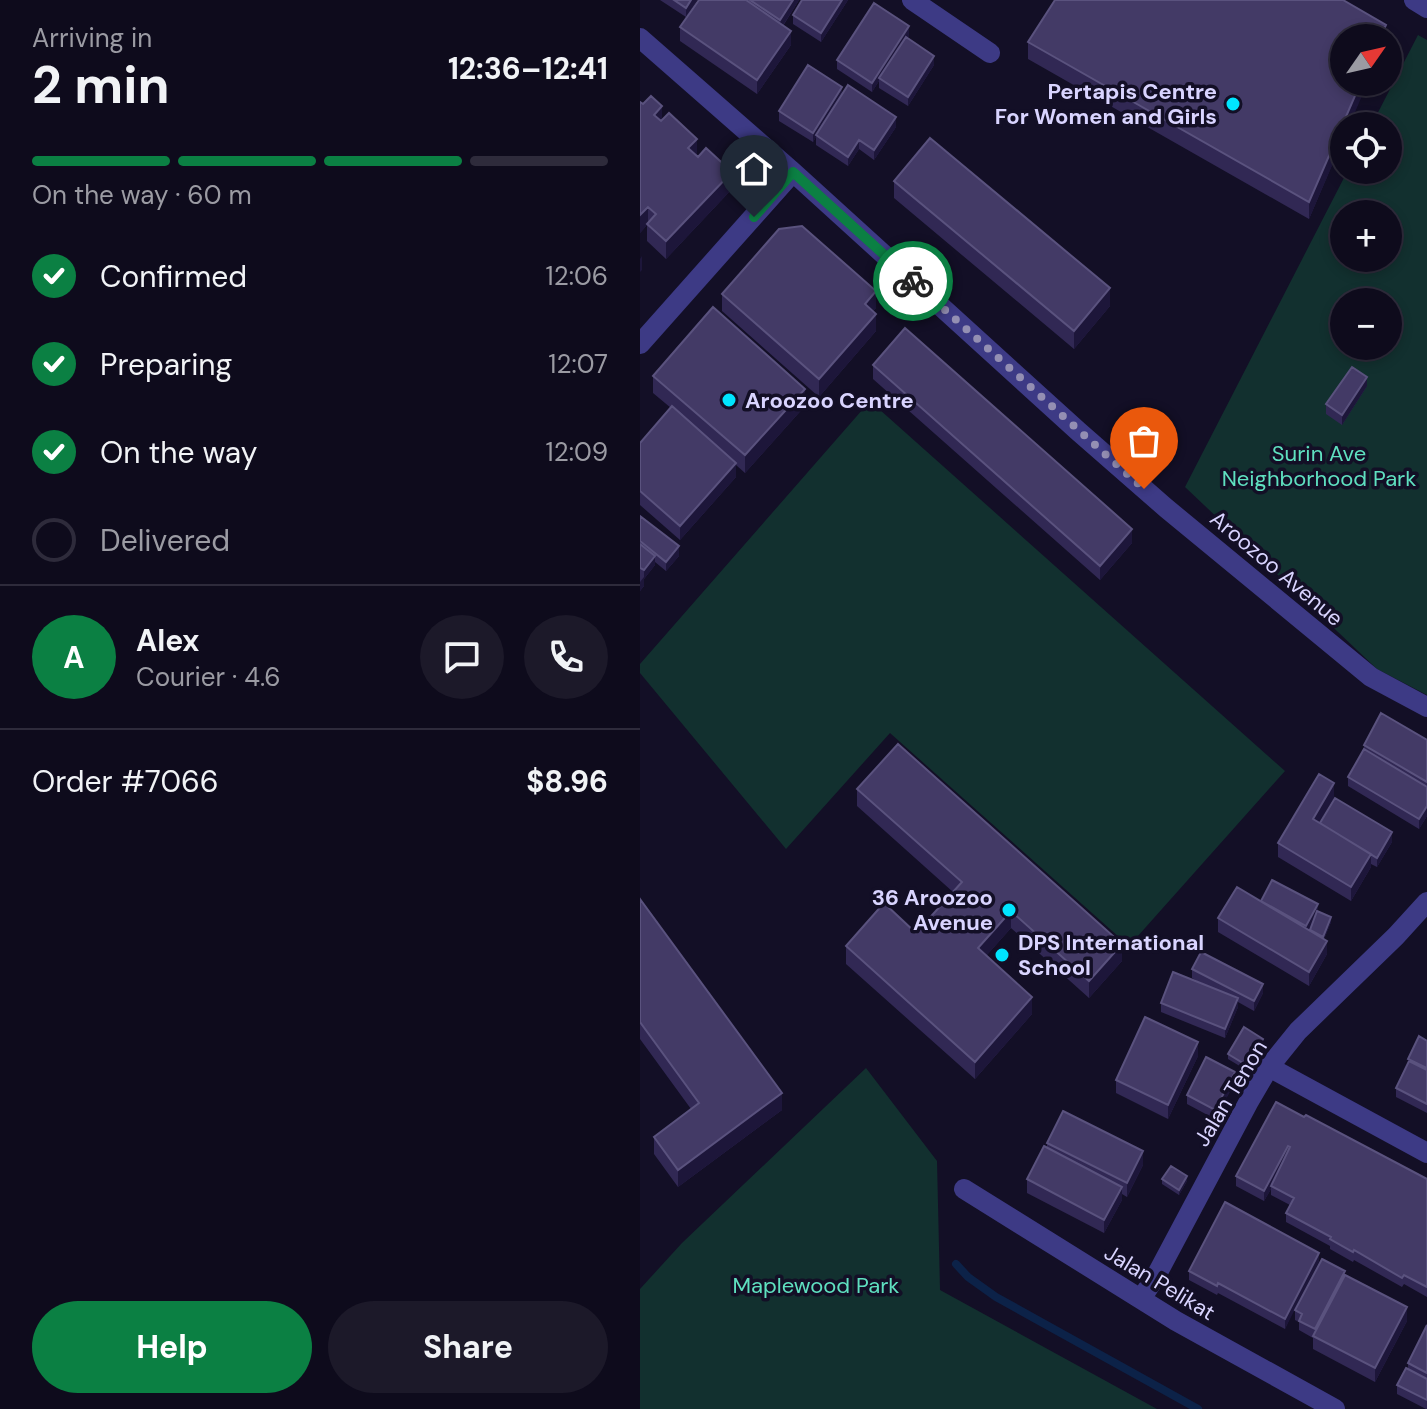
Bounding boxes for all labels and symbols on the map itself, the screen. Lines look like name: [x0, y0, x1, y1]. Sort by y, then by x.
north arrow: [1330, 24, 1402, 96]
place label: Pertapis Centre For Women and Girls: [995, 77, 1217, 131]
marker: Pertapis Centre For Women and Girls: [1224, 95, 1242, 113]
pin: [720, 135, 788, 217]
courier: [873, 241, 953, 321]
place label: Aroozoo Centre: [745, 386, 914, 415]
marker: Aroozoo Centre: [720, 391, 738, 409]
pin: [1110, 407, 1178, 489]
park label: Surin Ave Neighborhood Park: [1222, 439, 1416, 493]
street label: Aroozoo Avenue: [1204, 504, 1349, 633]
place label: 36 Aroozoo Avenue: [872, 883, 993, 937]
marker: 36 Aroozoo Avenue: [1000, 901, 1018, 919]
place label: DPS International School: [1018, 928, 1204, 982]
marker: DPS International School: [993, 946, 1011, 964]
street label: Jalan Tenon: [1187, 1035, 1274, 1152]
street label: Jalan Pelikat: [1099, 1238, 1221, 1327]
park label: Maplewood Park: [733, 1271, 899, 1300]

